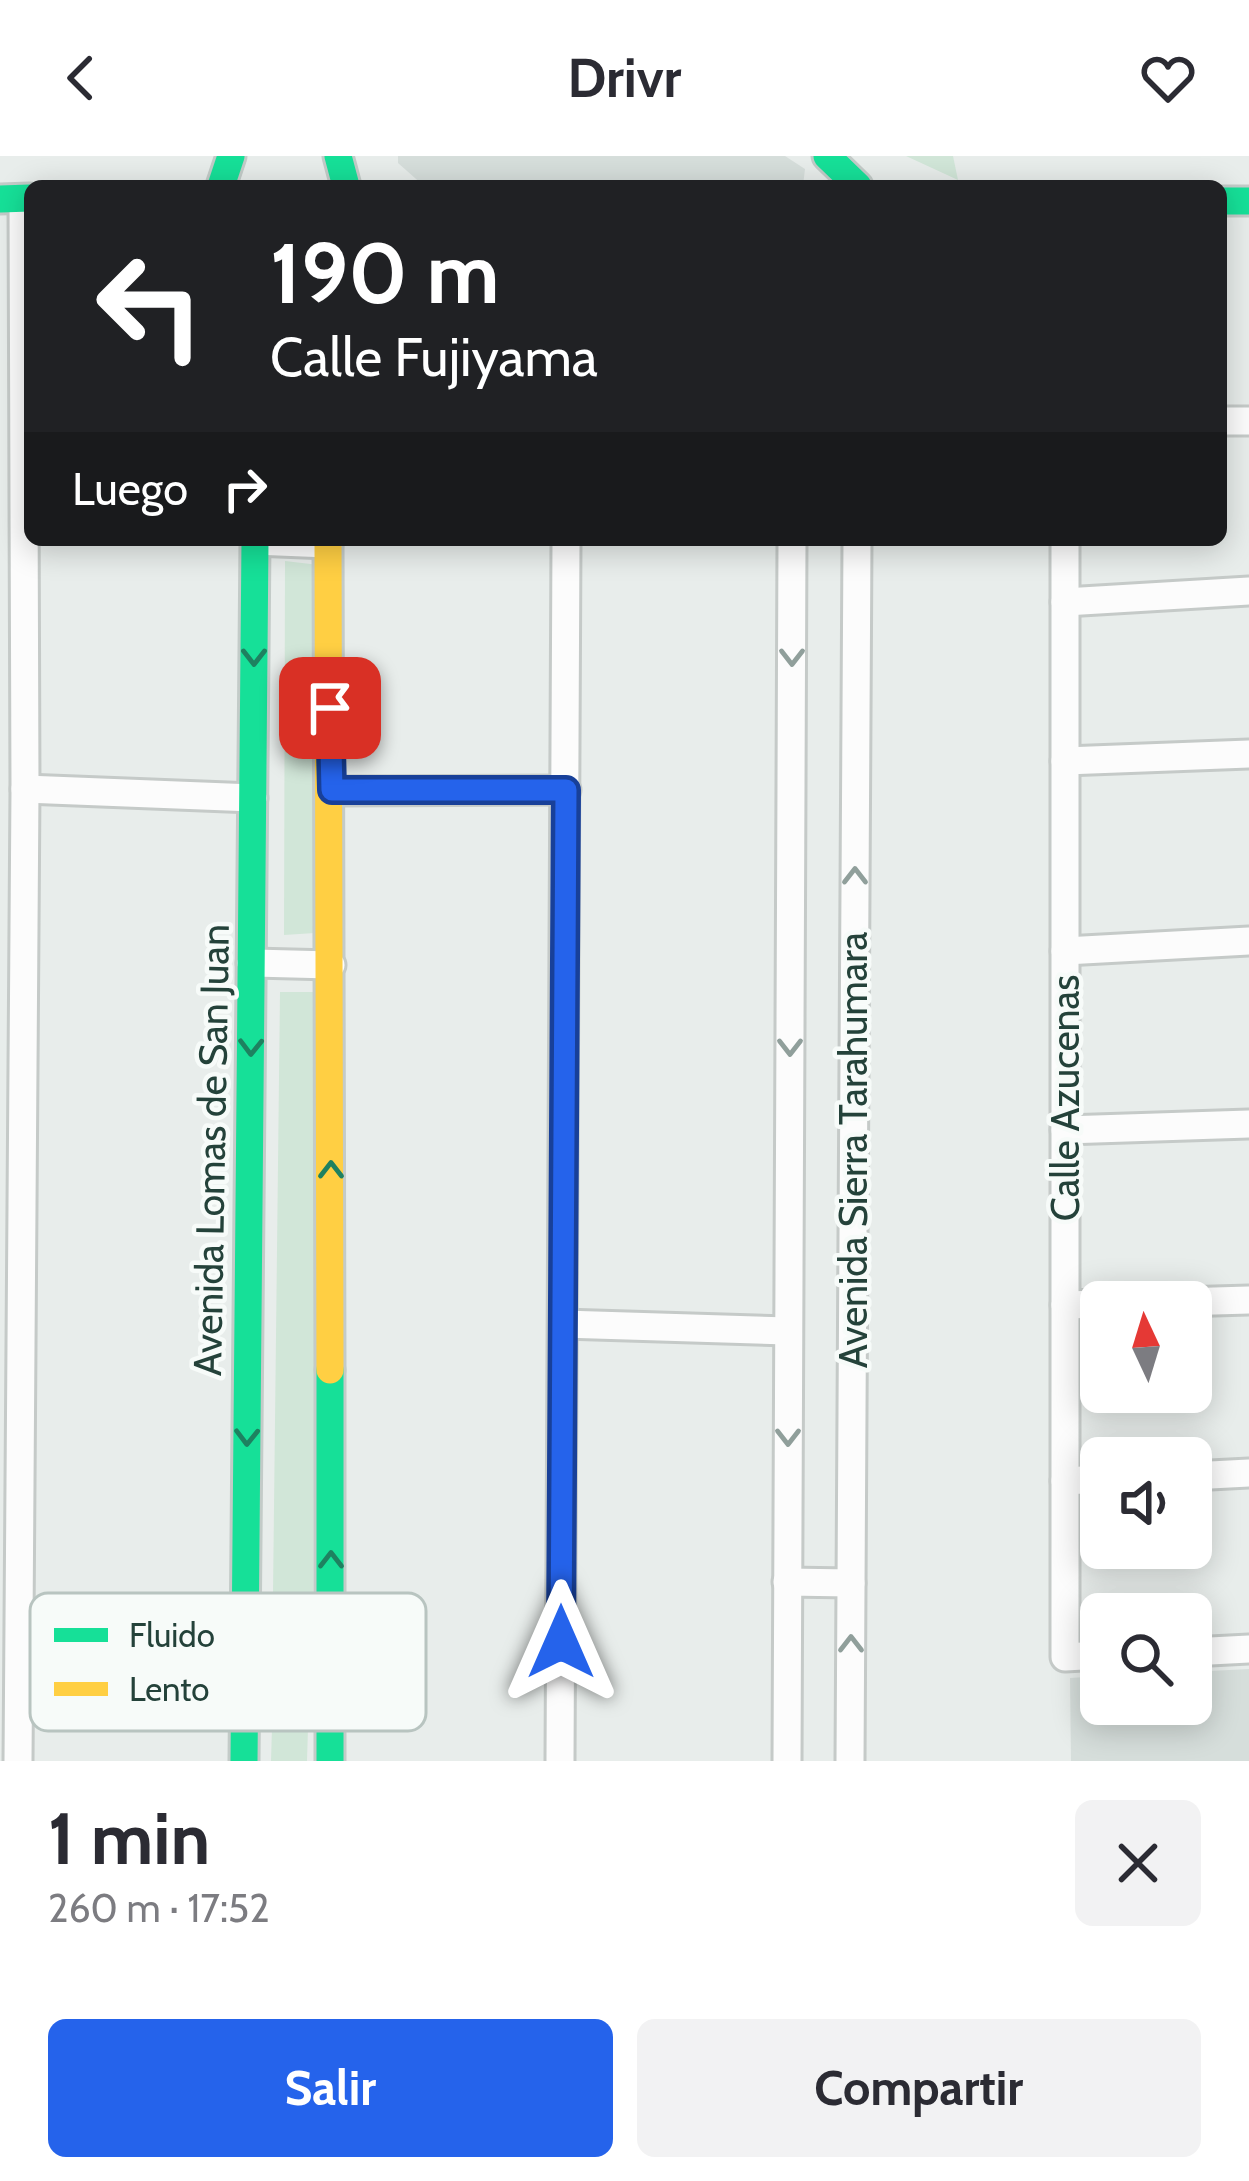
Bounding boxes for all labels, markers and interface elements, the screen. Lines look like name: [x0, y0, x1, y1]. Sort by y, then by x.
icon: back: [48, 45, 114, 111]
text: Drivr: [568, 45, 681, 111]
icon: heart: [1135, 45, 1201, 111]
text: 190 m: [270, 222, 499, 324]
icon: left: [72, 228, 228, 384]
text: Calle Fujiyama: [270, 324, 598, 390]
icon: right: [212, 456, 278, 522]
text: Luego: [72, 462, 188, 516]
one-way arrow: [241, 649, 267, 667]
one-way arrow: [779, 649, 805, 667]
pin: [279, 657, 381, 759]
icon: arrive: [297, 675, 363, 741]
one-way arrow: [842, 866, 868, 884]
street label: Avenida Lomas de San Juan: [183, 924, 239, 1376]
street label: Avenida Sierra Tarahumara: [829, 931, 877, 1368]
street label: Calle Azucenas: [1041, 975, 1089, 1221]
one-way arrow: [238, 1038, 264, 1057]
one-way arrow: [777, 1039, 803, 1057]
one-way arrow: [318, 1160, 344, 1178]
north arrow: [1080, 1281, 1212, 1413]
map controls: [1080, 1281, 1212, 1725]
one-way arrow: [234, 1429, 260, 1447]
one-way arrow: [775, 1429, 801, 1447]
button: sound: [1080, 1437, 1212, 1569]
one-way arrow: [318, 1550, 344, 1568]
position arrow: [498, 1579, 624, 1705]
legend: [30, 1593, 426, 1731]
button: search: [1080, 1593, 1212, 1725]
text: Fluido: [129, 1615, 215, 1655]
one-way arrow: [837, 1634, 863, 1653]
text: Lento: [129, 1669, 209, 1709]
text: 1 min: [48, 1795, 210, 1882]
button: close: [1075, 1800, 1201, 1926]
text: 260 m · 17:52: [48, 1884, 270, 1932]
button: Salir: [48, 2019, 613, 2157]
button: Compartir: [637, 2019, 1201, 2157]

